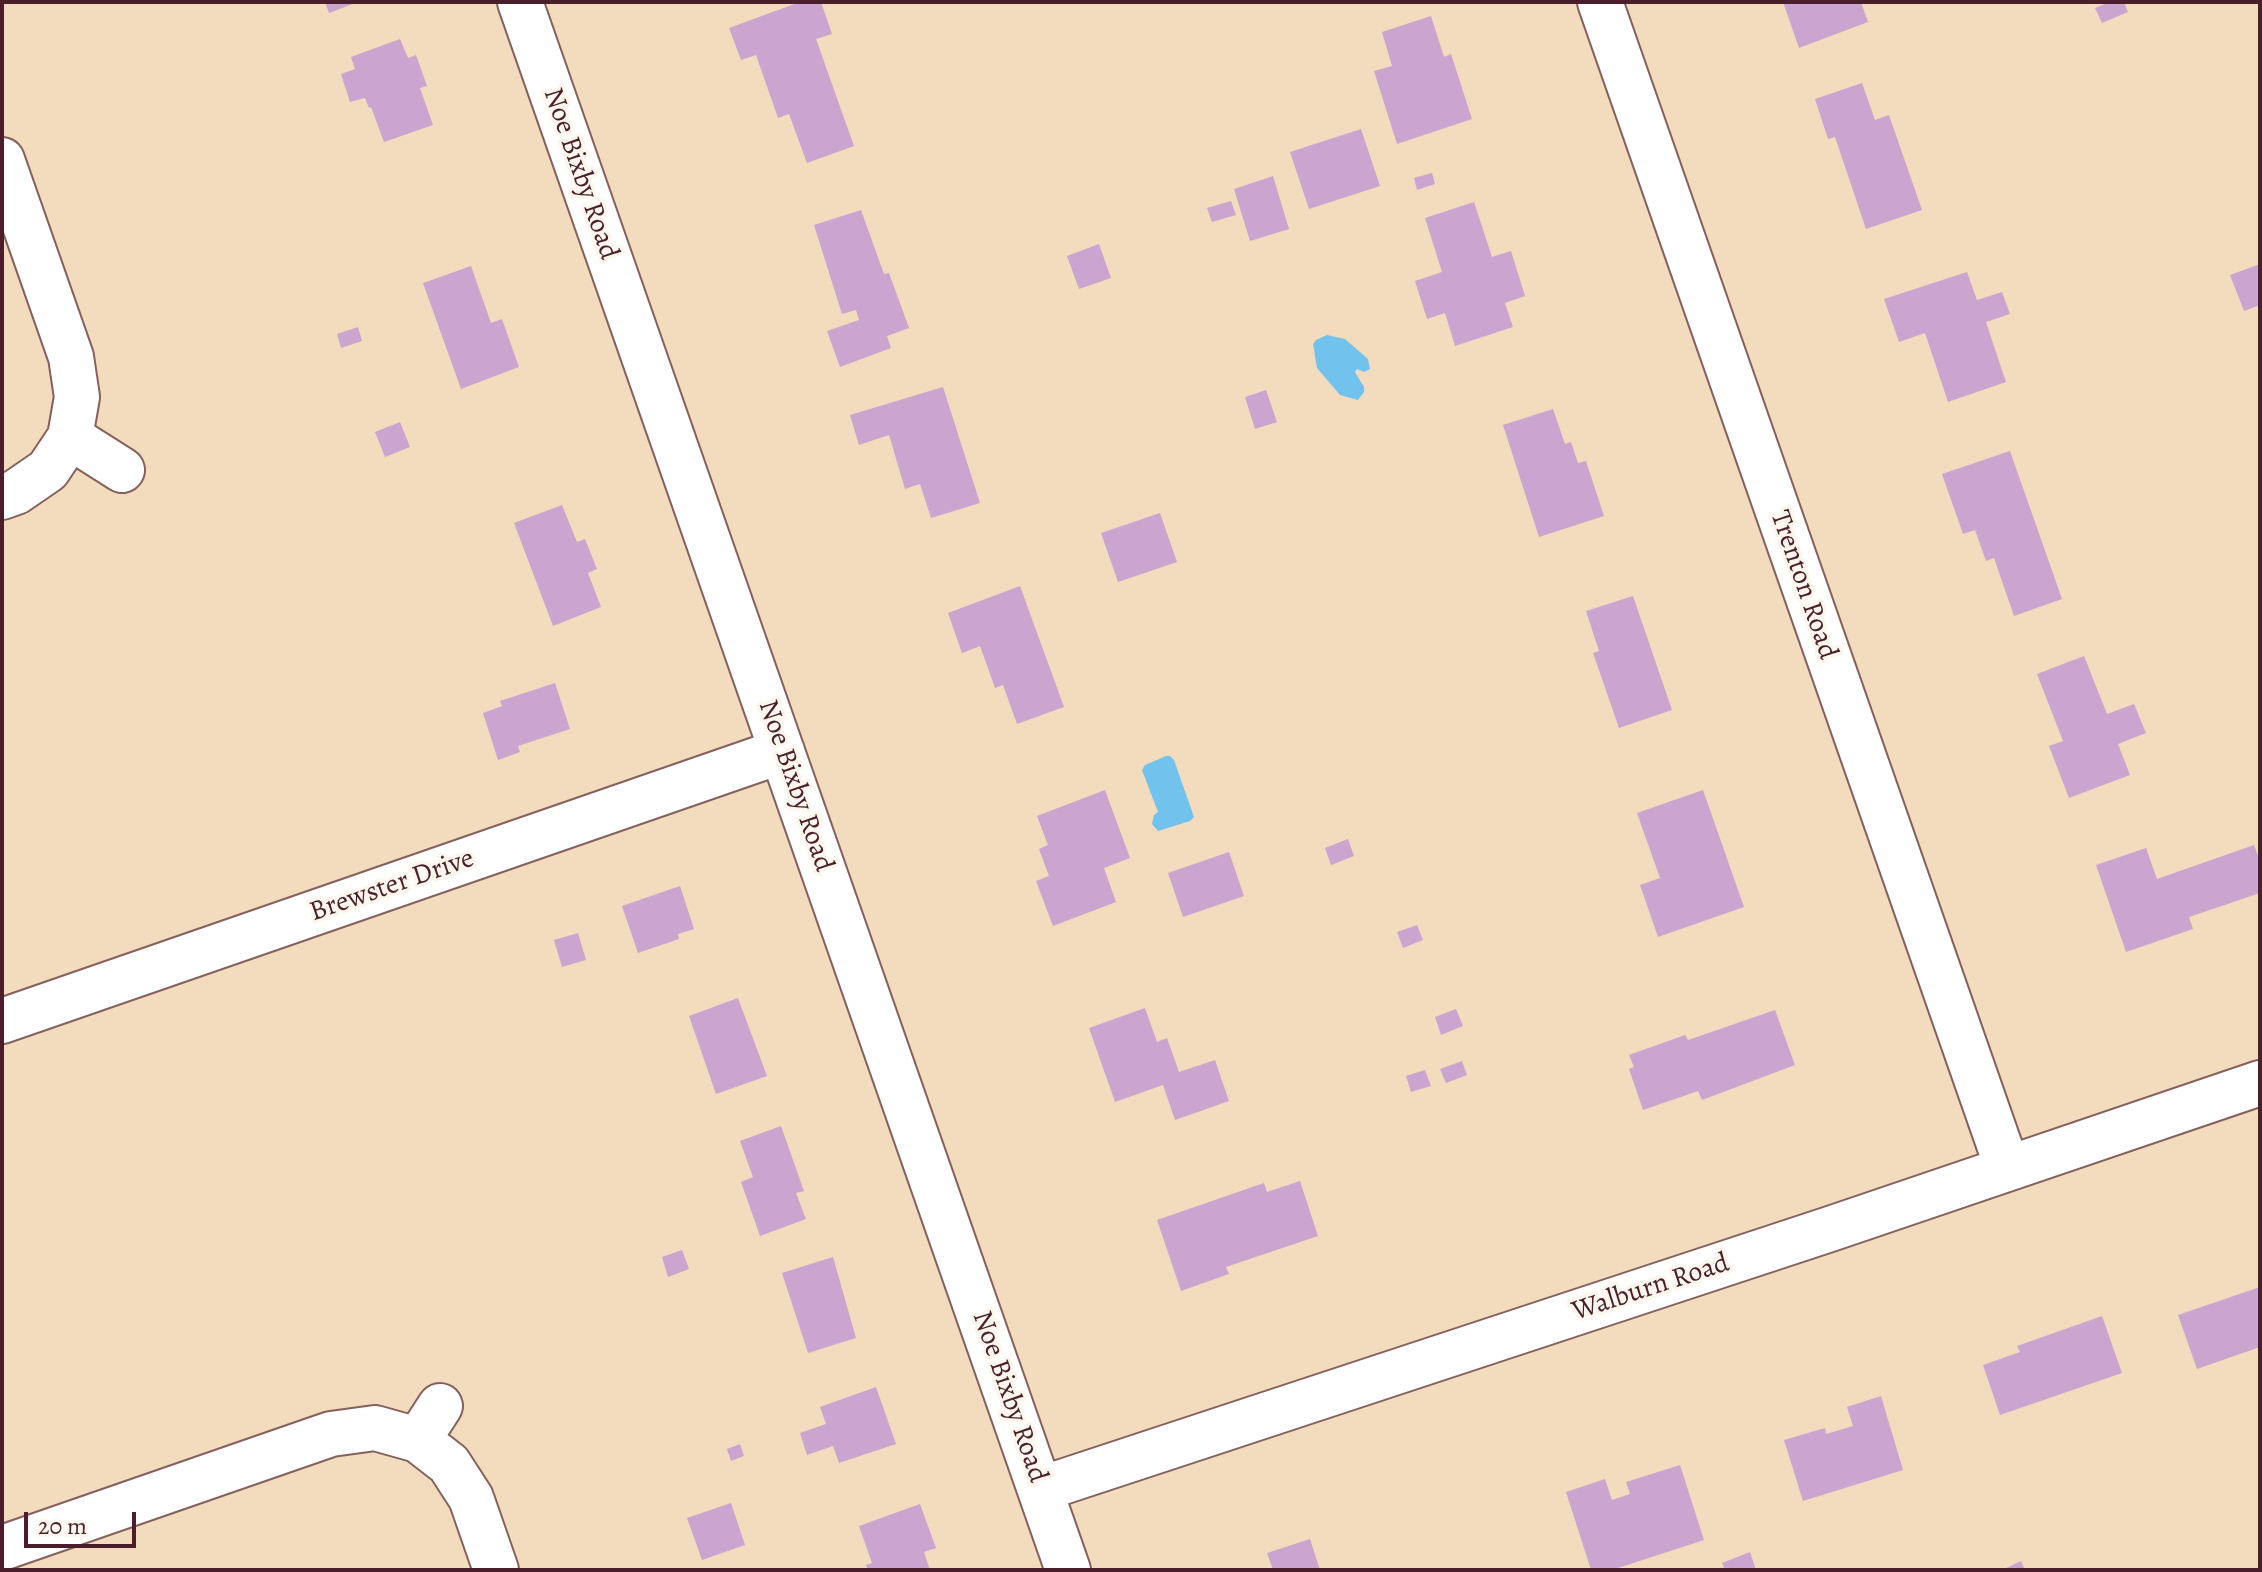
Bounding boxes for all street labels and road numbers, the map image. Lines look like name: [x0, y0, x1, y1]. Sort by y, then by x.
street label: Noe Bixby Road: [535, 84, 625, 264]
street label: Trenton Road: [1762, 506, 1844, 664]
street label: Noe Bixby Road: [750, 696, 840, 876]
street label: Brewster Drive: [306, 842, 478, 930]
street label: Walburn Road: [1568, 1247, 1734, 1329]
street label: Noe Bixby Road: [964, 1307, 1054, 1487]

